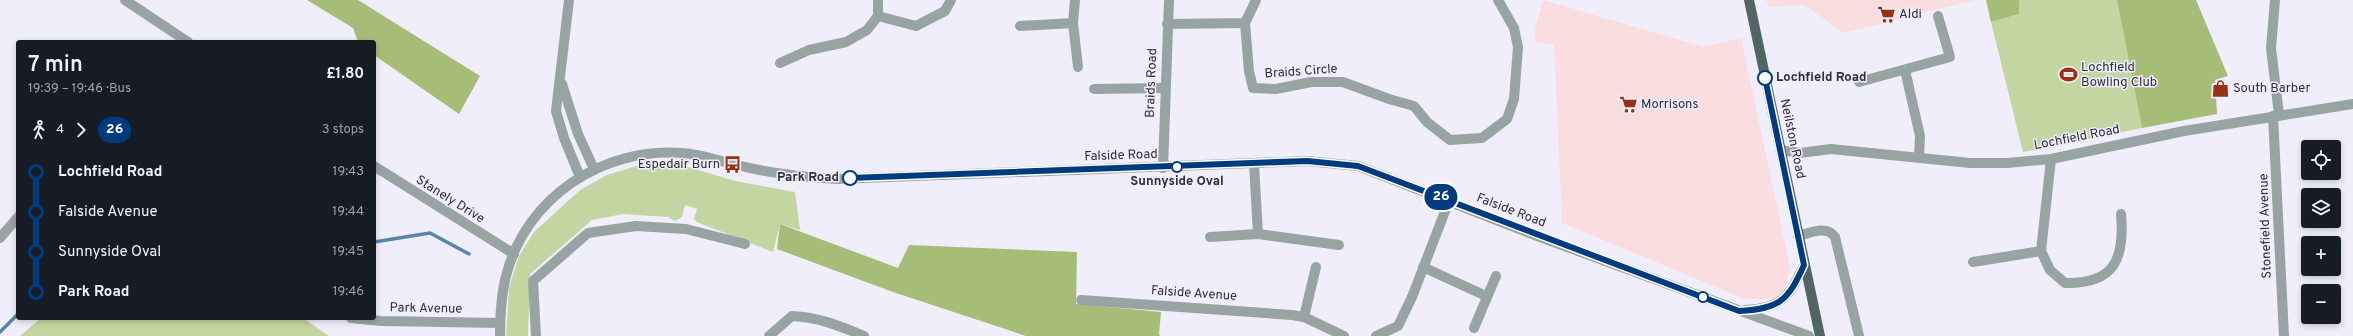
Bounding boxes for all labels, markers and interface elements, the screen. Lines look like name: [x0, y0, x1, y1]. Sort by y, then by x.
supermarket icon: Aldi: [1876, 5, 1896, 25]
place label: Aldi: [1899, 7, 1922, 23]
street label: Braids Road: [1143, 48, 1161, 118]
text: 7 min: [28, 52, 83, 79]
place label: Lochfield Bowling Club: [2081, 60, 2157, 91]
street label: Braids Circle: [1264, 61, 1338, 83]
text: £1.80: [326, 65, 364, 84]
sports icon: Lochfield Bowling Club: [2058, 65, 2078, 85]
marker: Lochfield Road: [1757, 70, 1773, 86]
place label: Lochfield Road: [1776, 70, 1866, 86]
shop icon: South Barber: [2210, 79, 2230, 99]
text: 19:39 – 19:46 · Bus: [28, 81, 131, 97]
place label: South Barber: [2233, 81, 2311, 97]
supermarket icon: Morrisons: [1618, 95, 1638, 115]
place label: Morrisons: [1641, 97, 1699, 113]
street label: Neilston Road: [1776, 98, 1808, 180]
icon: walk: [28, 119, 50, 141]
icon: forward: [70, 119, 92, 141]
text: 26: [106, 121, 123, 138]
text: 4: [56, 122, 64, 138]
text: 3 stops: [322, 122, 364, 138]
street label: Lochfield Road: [2033, 122, 2121, 154]
map controls: [2301, 140, 2341, 324]
button: locate: [2301, 140, 2341, 180]
street label: Falside Road: [1084, 147, 1158, 165]
bus stop icon: Espedair Burn: [723, 155, 743, 175]
place label: Espedair Burn: [638, 157, 720, 173]
marker: Sunnyside Oval: [1171, 161, 1183, 173]
text: Lochfield Road: [58, 163, 162, 182]
text: 19:43: [333, 164, 364, 180]
place label: Park Road: [777, 170, 839, 186]
marker: Park Road: [842, 170, 858, 186]
street label: Stanely Drive: [413, 173, 487, 227]
street label: Stonefield Avenue: [2256, 173, 2276, 279]
place label: Sunnyside Oval: [1130, 174, 1224, 190]
line badge: 26: [1423, 184, 1459, 210]
text: 26: [1432, 188, 1450, 205]
button: layers: [2301, 188, 2341, 228]
street label: Falside Road: [1474, 190, 1548, 232]
text: Falside Avenue: [58, 203, 157, 222]
text: 19:44: [332, 204, 364, 220]
button: +: [2301, 236, 2341, 276]
text: Sunnyside Oval: [58, 243, 161, 262]
text: 19:45: [332, 244, 364, 260]
text: Park Road: [58, 283, 130, 302]
street label: Falside Avenue: [1150, 283, 1238, 305]
text: 19:46: [333, 284, 364, 300]
button: −: [2301, 284, 2341, 324]
unlabelled marker: [1697, 291, 1709, 303]
street label: Park Avenue: [389, 300, 463, 318]

